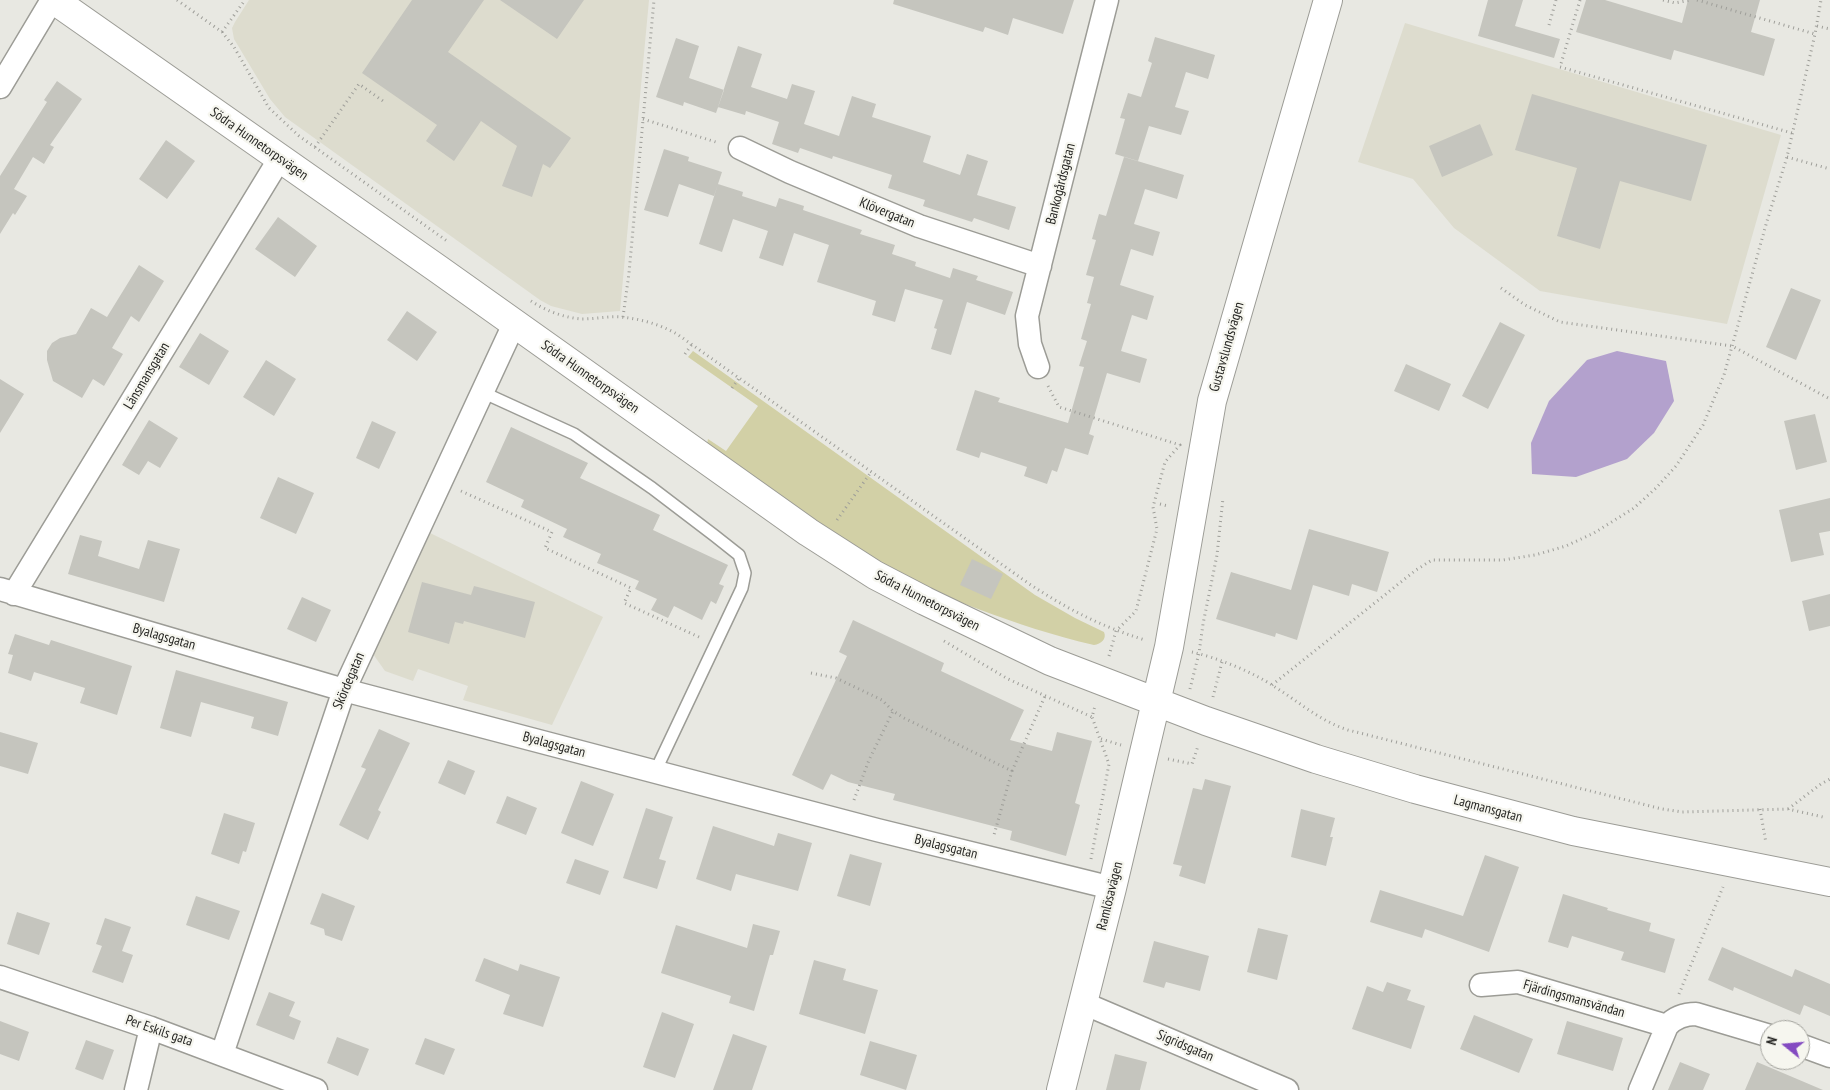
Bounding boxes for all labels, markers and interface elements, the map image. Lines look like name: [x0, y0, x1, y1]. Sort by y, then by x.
street label: Södra Hunnetorpsvägen: [207, 104, 311, 184]
street label: Bankogårdsgatan: [1043, 142, 1079, 226]
street label: Klövergatan: [857, 194, 917, 232]
street label: Gustavslundsvägen: [1206, 300, 1248, 394]
street label: Södra Hunnetorpsvägen: [538, 337, 642, 417]
street label: Länsmansgatan: [120, 339, 174, 413]
street label: Södra Hunnetorpsvägen: [872, 567, 982, 635]
street label: Byalagsgatan: [131, 620, 197, 654]
street label: Skördegatan: [330, 650, 368, 712]
street label: Byalagsgatan: [521, 729, 587, 761]
street label: Lagmansgatan: [1452, 792, 1524, 826]
street label: Byalagsgatan: [913, 831, 979, 863]
street label: Ramlösavägen: [1093, 860, 1127, 932]
street label: Fjärdingsmansvändan: [1521, 976, 1627, 1022]
street label: Per Eskils gata: [123, 1012, 195, 1050]
north arrow: [1760, 1020, 1810, 1070]
street label: Sigridsgatan: [1154, 1027, 1216, 1065]
text: N: [1762, 1035, 1781, 1047]

